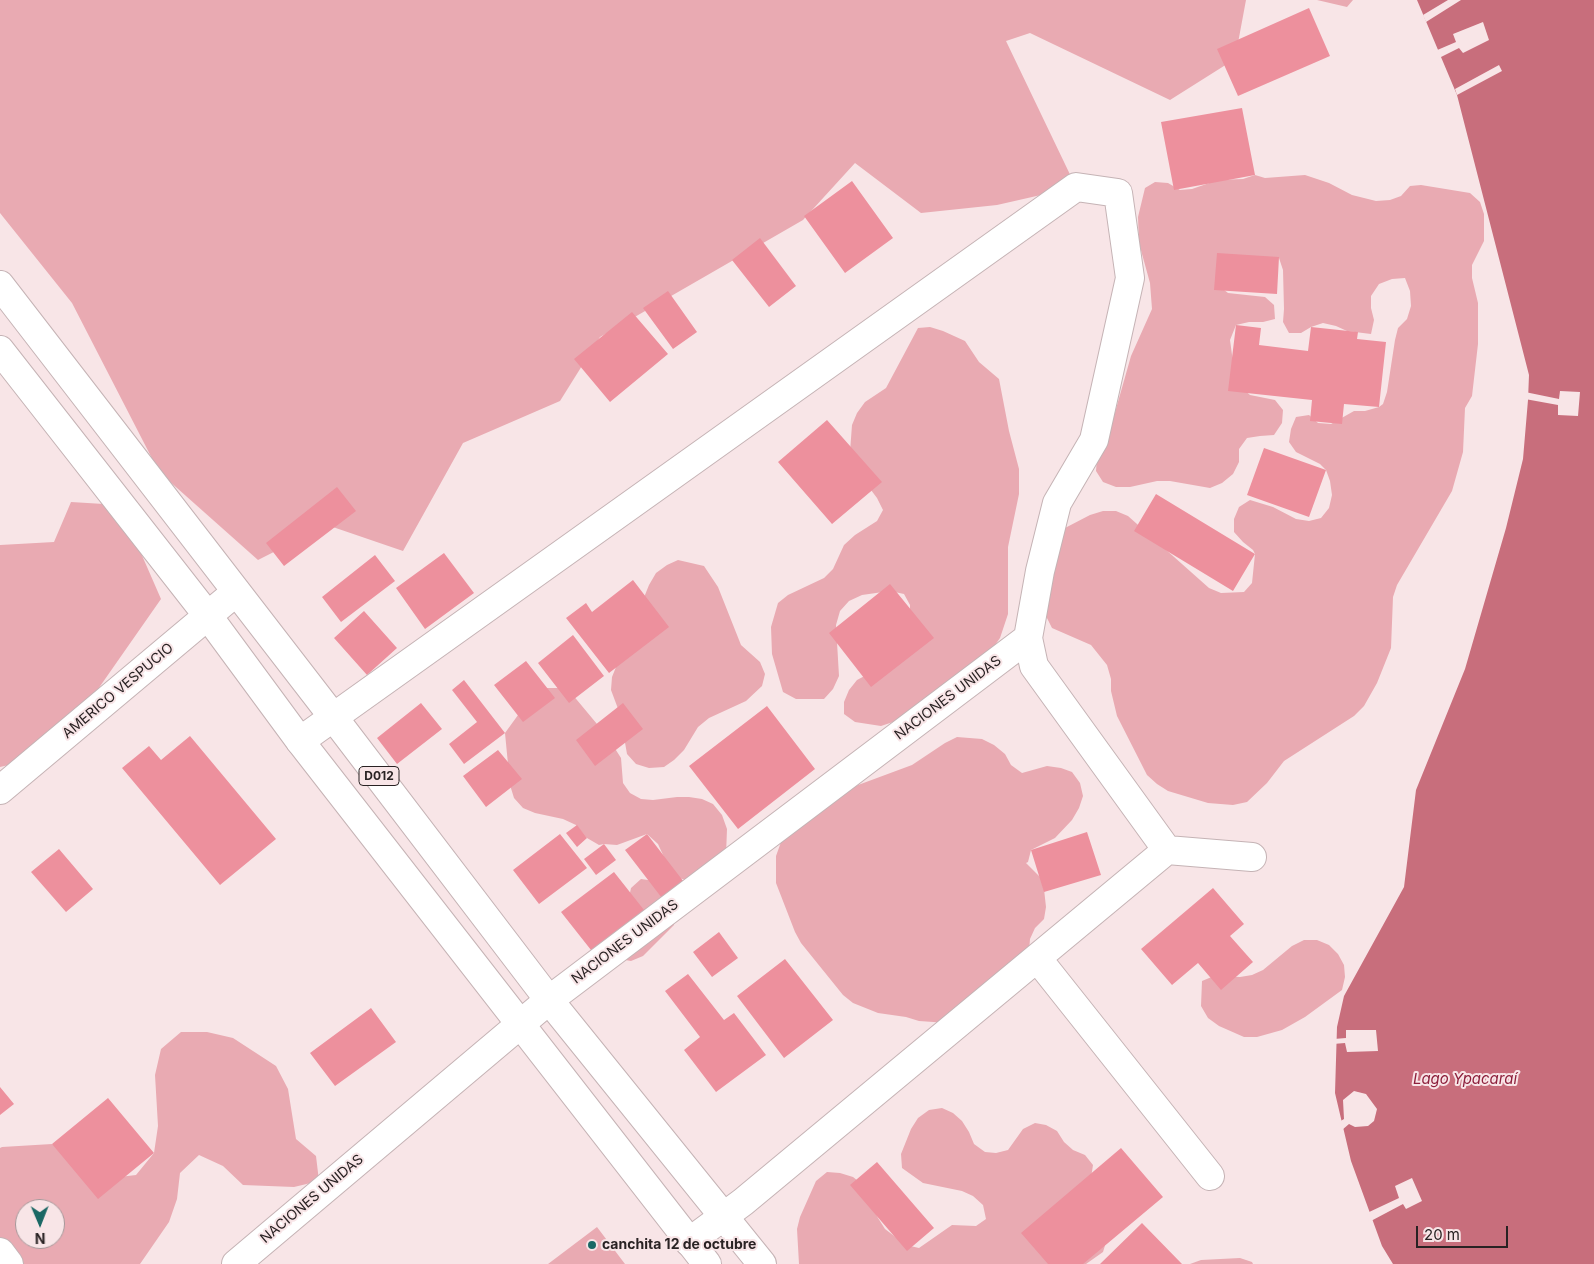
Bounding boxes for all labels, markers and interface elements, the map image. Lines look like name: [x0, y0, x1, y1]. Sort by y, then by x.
street label: AMERICO VESPUCIO: [59, 640, 177, 742]
street label: NACIONES UNIDAS: [891, 652, 1005, 744]
road number: D012: [359, 766, 399, 786]
street label: NACIONES UNIDAS: [568, 896, 682, 988]
water label: Lago Ypacaraí: [1413, 1070, 1517, 1088]
street label: NACIONES UNIDAS: [257, 1151, 367, 1247]
north arrow: [15, 1199, 65, 1249]
scale bar: [1419, 1216, 1512, 1248]
text: 20 m: [1424, 1225, 1460, 1244]
text: N: [35, 1230, 46, 1247]
place label: canchita 12 de octubre: [602, 1237, 756, 1253]
marker: canchita 12 de octubre: [586, 1239, 598, 1251]

